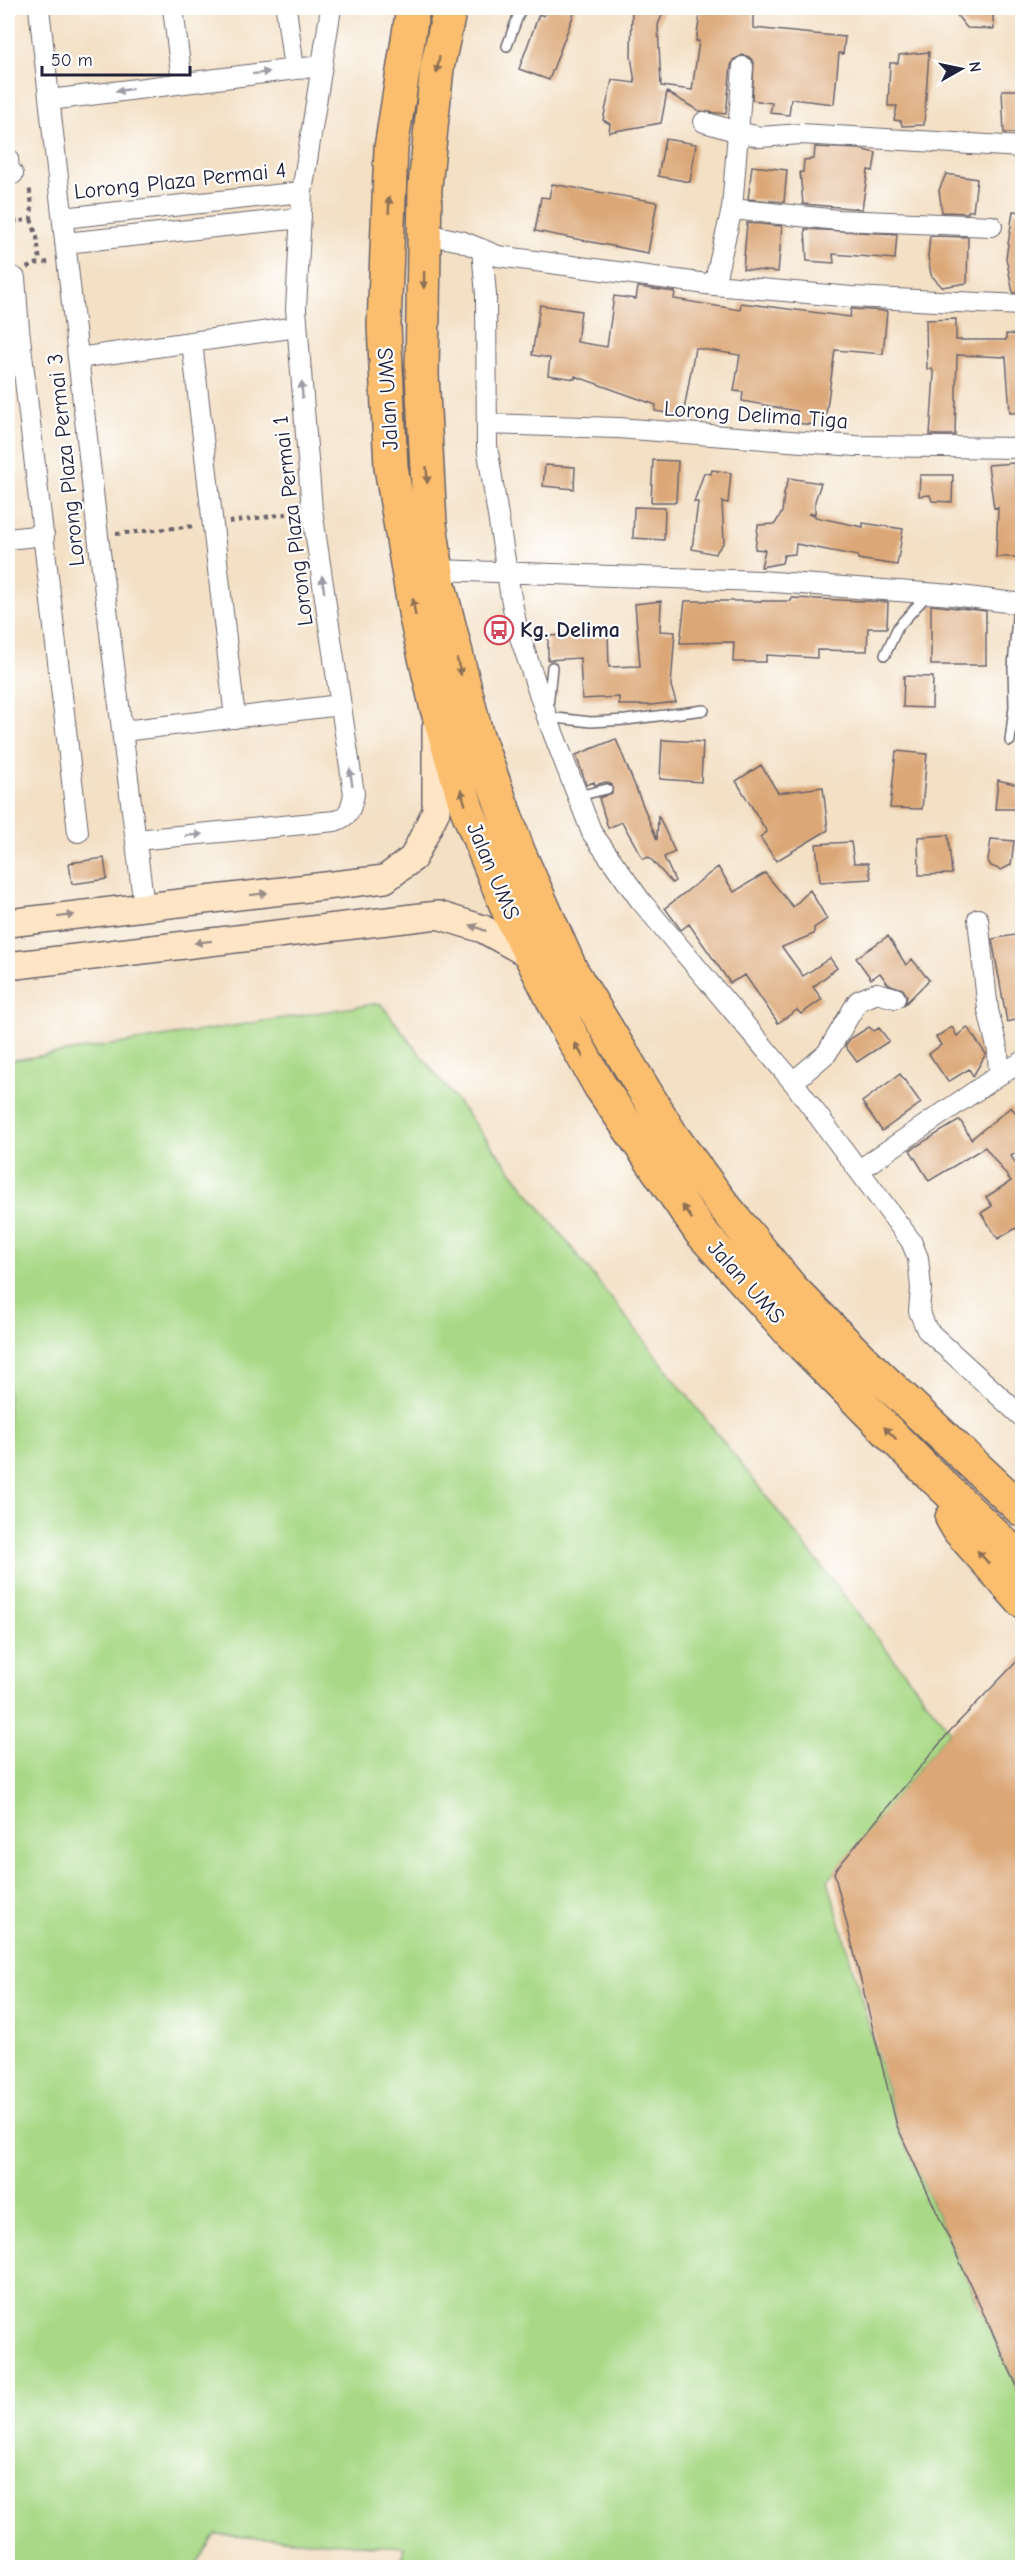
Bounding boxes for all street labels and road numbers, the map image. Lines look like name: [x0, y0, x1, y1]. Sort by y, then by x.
street label: Lorong Plaza Permai 4: [73, 157, 287, 205]
street label: Jalan UMS: [372, 347, 404, 451]
street label: Lorong Plaza Permai 3: [42, 352, 90, 568]
street label: Lorong Delima Tiga: [663, 396, 849, 434]
street label: Lorong Plaza Permai 1: [267, 414, 319, 628]
street label: Jalan UMS: [461, 819, 525, 923]
street label: Jalan UMS: [702, 1235, 790, 1329]

